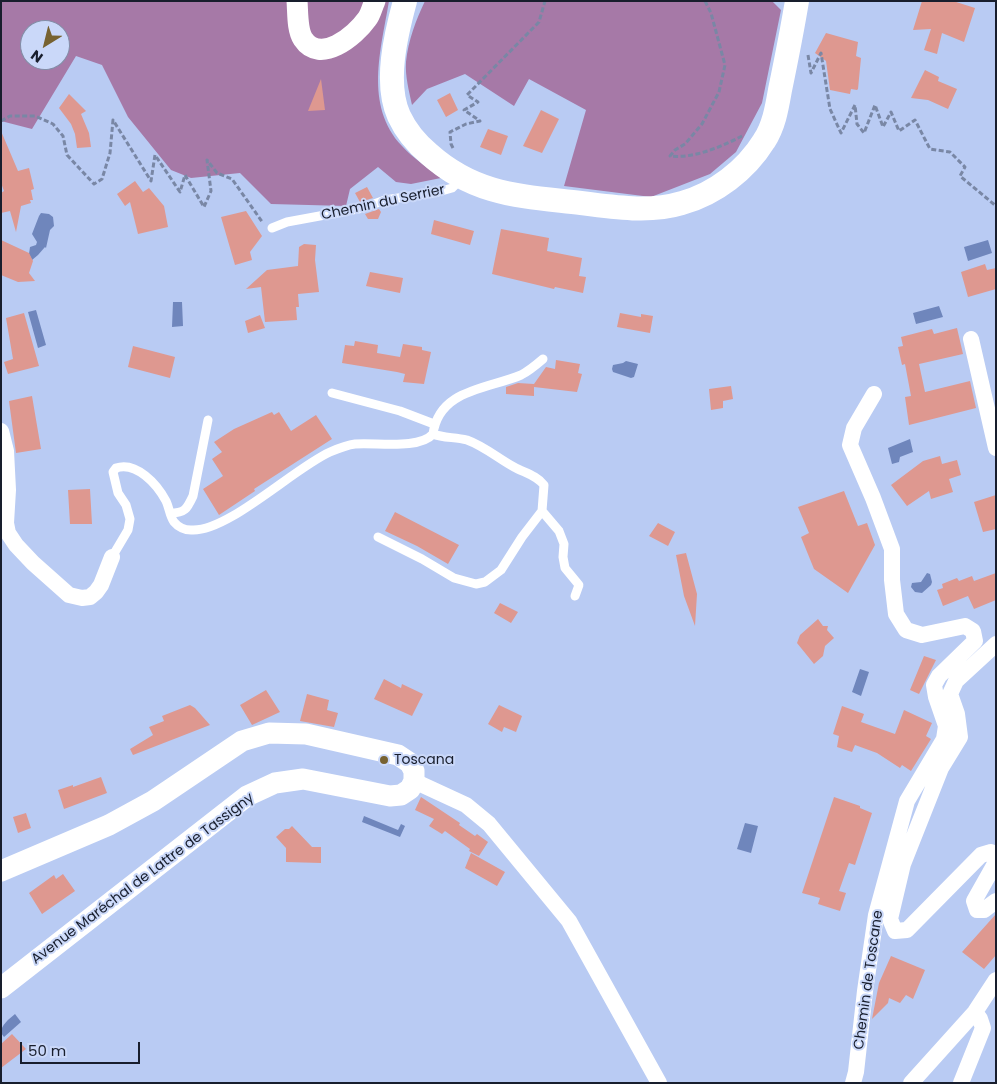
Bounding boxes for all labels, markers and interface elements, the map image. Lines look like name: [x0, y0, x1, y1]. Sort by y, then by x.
north arrow: [20, 20, 70, 70]
text: N: [27, 45, 47, 68]
street label: Chemin du Serrier: [320, 182, 446, 224]
place label: Toscana: [394, 752, 454, 768]
marker: Toscana: [378, 754, 390, 766]
street label: Avenue Maréchal de Lattre de Tassigny: [28, 790, 258, 968]
street label: Chemin de Toscane: [851, 909, 887, 1051]
scale bar: [22, 1032, 142, 1064]
text: 50 m: [28, 1040, 66, 1061]

